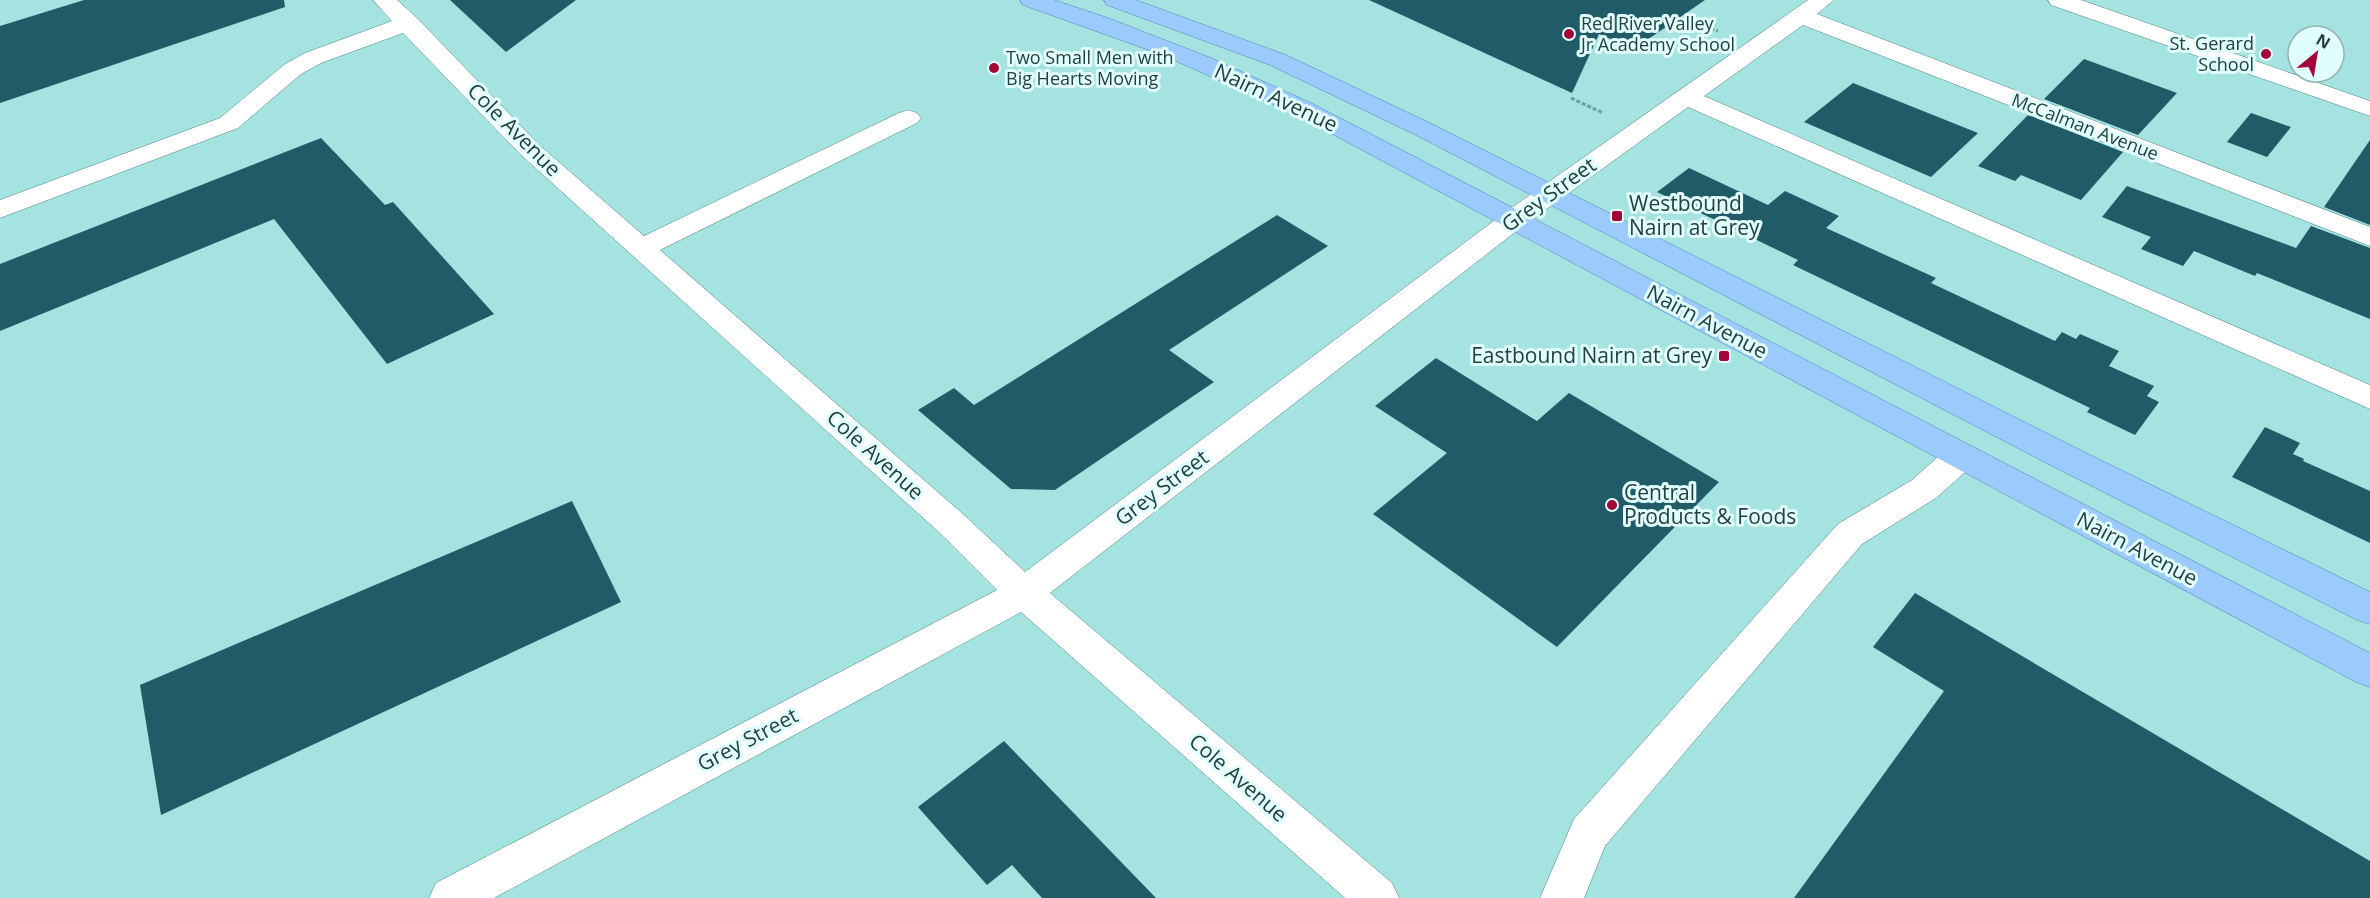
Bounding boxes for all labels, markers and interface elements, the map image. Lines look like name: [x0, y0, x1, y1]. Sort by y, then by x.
place label: Red River Valley Jr Academy School: [1579, 11, 1735, 56]
north arrow: [2286, 24, 2346, 84]
marker: Red River Valley Jr Academy School: [1562, 27, 1576, 41]
text: N: [2312, 28, 2335, 54]
place label: St. Gerard School: [2169, 31, 2254, 76]
place label: Two Small Men with Big Hearts Moving: [1006, 45, 1174, 90]
marker: St. Gerard School: [2259, 47, 2273, 61]
street label: Nairn Avenue: [1210, 56, 1343, 138]
marker: Two Small Men with Big Hearts Moving: [987, 61, 1001, 75]
street label: Cole Avenue: [462, 76, 568, 182]
street label: McCalman Avenue: [2008, 87, 2162, 165]
street label: Grey Street: [1496, 150, 1601, 238]
place label: Westbound Nairn at Grey: [1629, 189, 1760, 241]
marker: Westbound Nairn at Grey: [1610, 209, 1624, 223]
street label: Nairn Avenue: [1642, 278, 1773, 365]
place label: Eastbound Nairn at Grey: [1471, 341, 1712, 369]
marker: Eastbound Nairn at Grey: [1717, 349, 1731, 363]
street label: Cole Avenue: [821, 403, 930, 505]
street label: Grey Street: [1109, 443, 1214, 532]
place label: Central Products & Foods: [1624, 478, 1796, 530]
marker: Central Products & Foods: [1605, 498, 1619, 512]
street label: Nairn Avenue: [2072, 505, 2203, 592]
street label: Grey Street: [692, 701, 803, 777]
street label: Cole Avenue: [1184, 727, 1294, 828]

